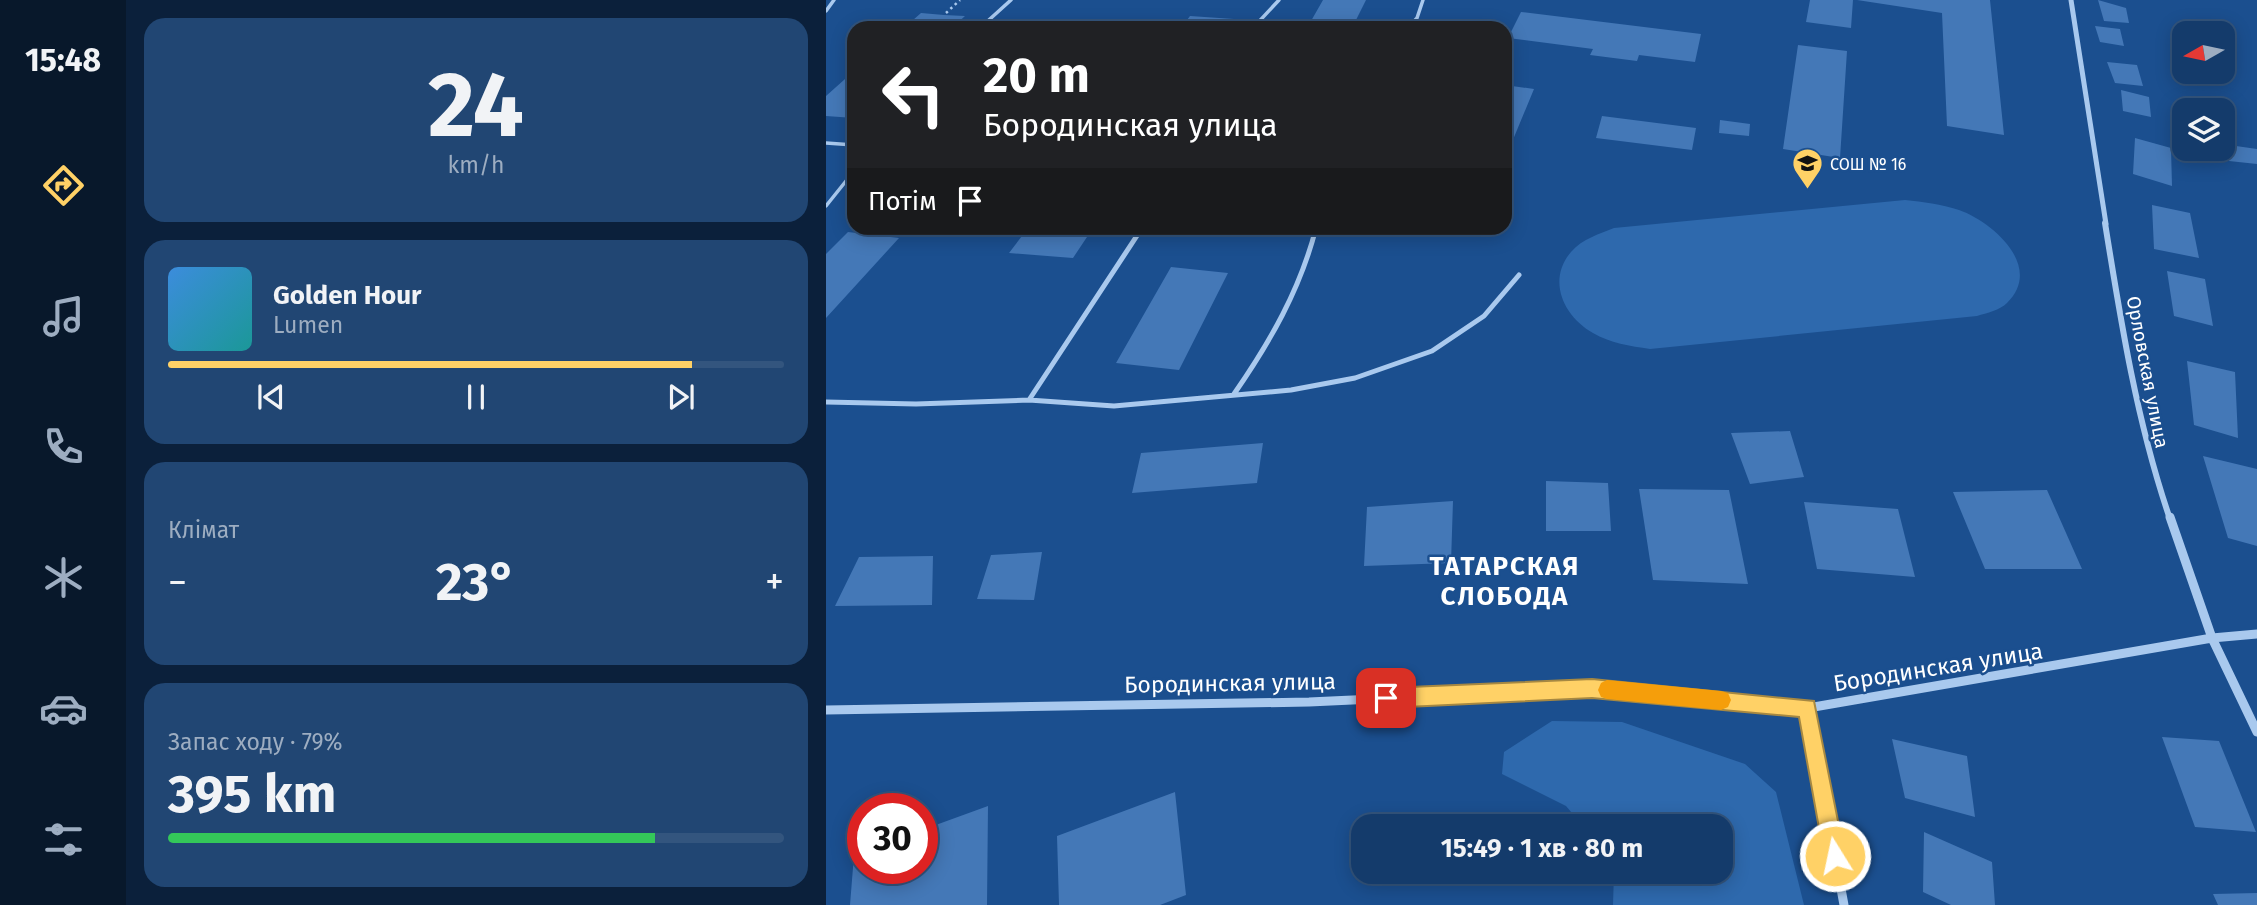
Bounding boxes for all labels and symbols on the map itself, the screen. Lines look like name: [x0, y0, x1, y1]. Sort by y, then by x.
north arrow: [2172, 21, 2235, 84]
school or university icon: СОШ № 16: [1790, 147, 1824, 191]
place label: СОШ № 16: [1830, 155, 1906, 174]
street label: Орловская улица: [2121, 294, 2174, 450]
district label: ТАТАРСКАЯ СЛОБОДА: [1430, 551, 1580, 612]
street label: Бородинская улица: [1831, 637, 2045, 697]
street label: Бородинская улица: [1124, 667, 1336, 699]
pin: [1356, 668, 1416, 728]
speed limit sign: 30: [847, 793, 938, 884]
position arrow: [1798, 819, 1872, 893]

